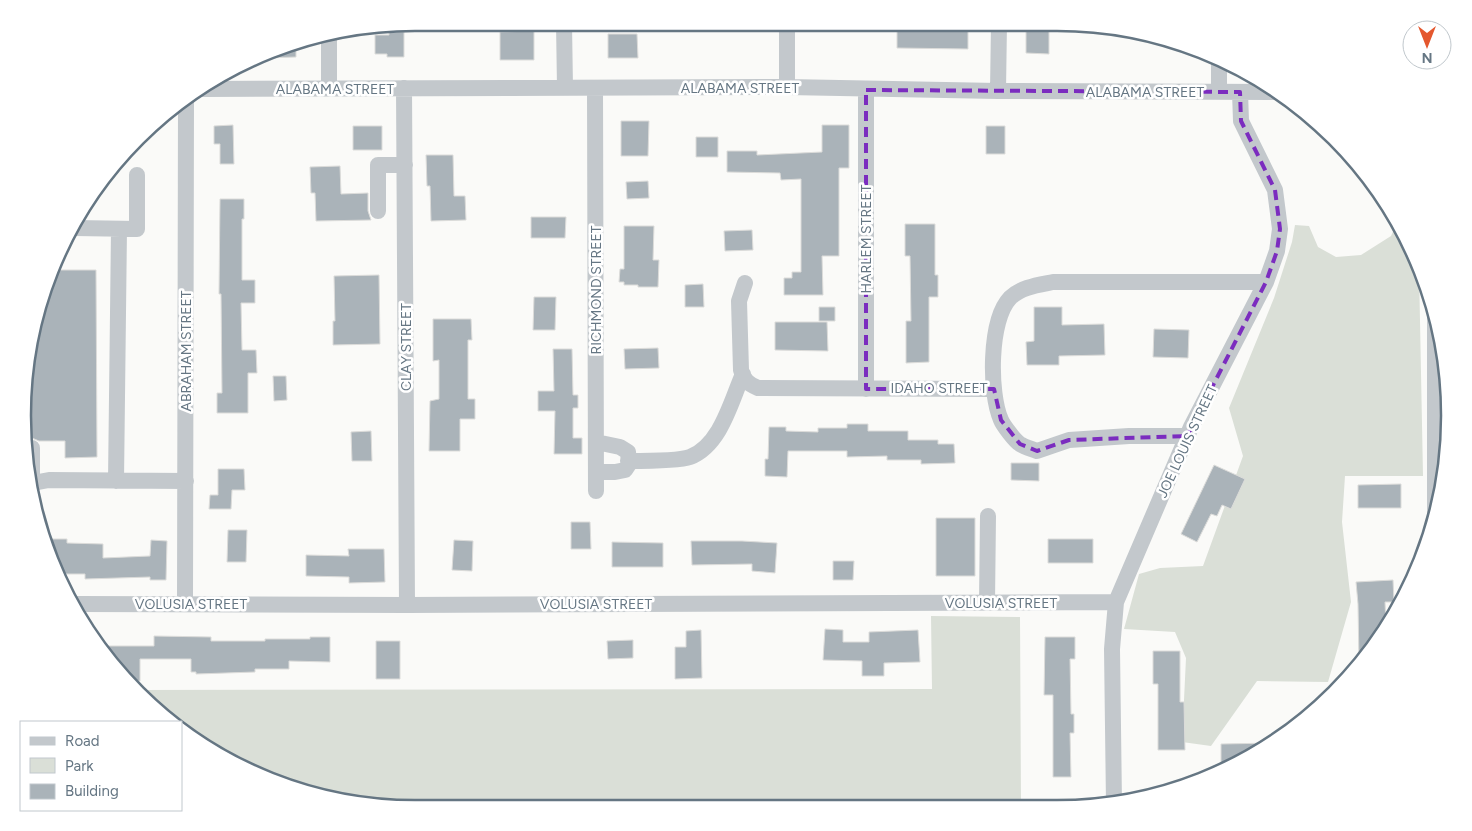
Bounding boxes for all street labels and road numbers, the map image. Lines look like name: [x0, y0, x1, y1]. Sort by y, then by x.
street label: ALABAMA STREET: [681, 80, 799, 97]
street label: ALABAMA STREET: [276, 81, 394, 98]
street label: ALABAMA STREET: [1086, 84, 1204, 101]
street label: HARLEM STREET: [858, 184, 875, 294]
street label: RICHMOND STREET: [588, 225, 605, 355]
street label: ABRAHAM STREET: [178, 290, 195, 411]
street label: CLAY STREET: [398, 303, 415, 391]
street label: IDAHO STREET: [890, 380, 988, 397]
street label: JOE LOUIS STREET: [1154, 382, 1221, 500]
street label: VOLUSIA STREET: [945, 595, 1057, 612]
street label: VOLUSIA STREET: [135, 596, 247, 613]
street label: VOLUSIA STREET: [540, 596, 652, 613]

